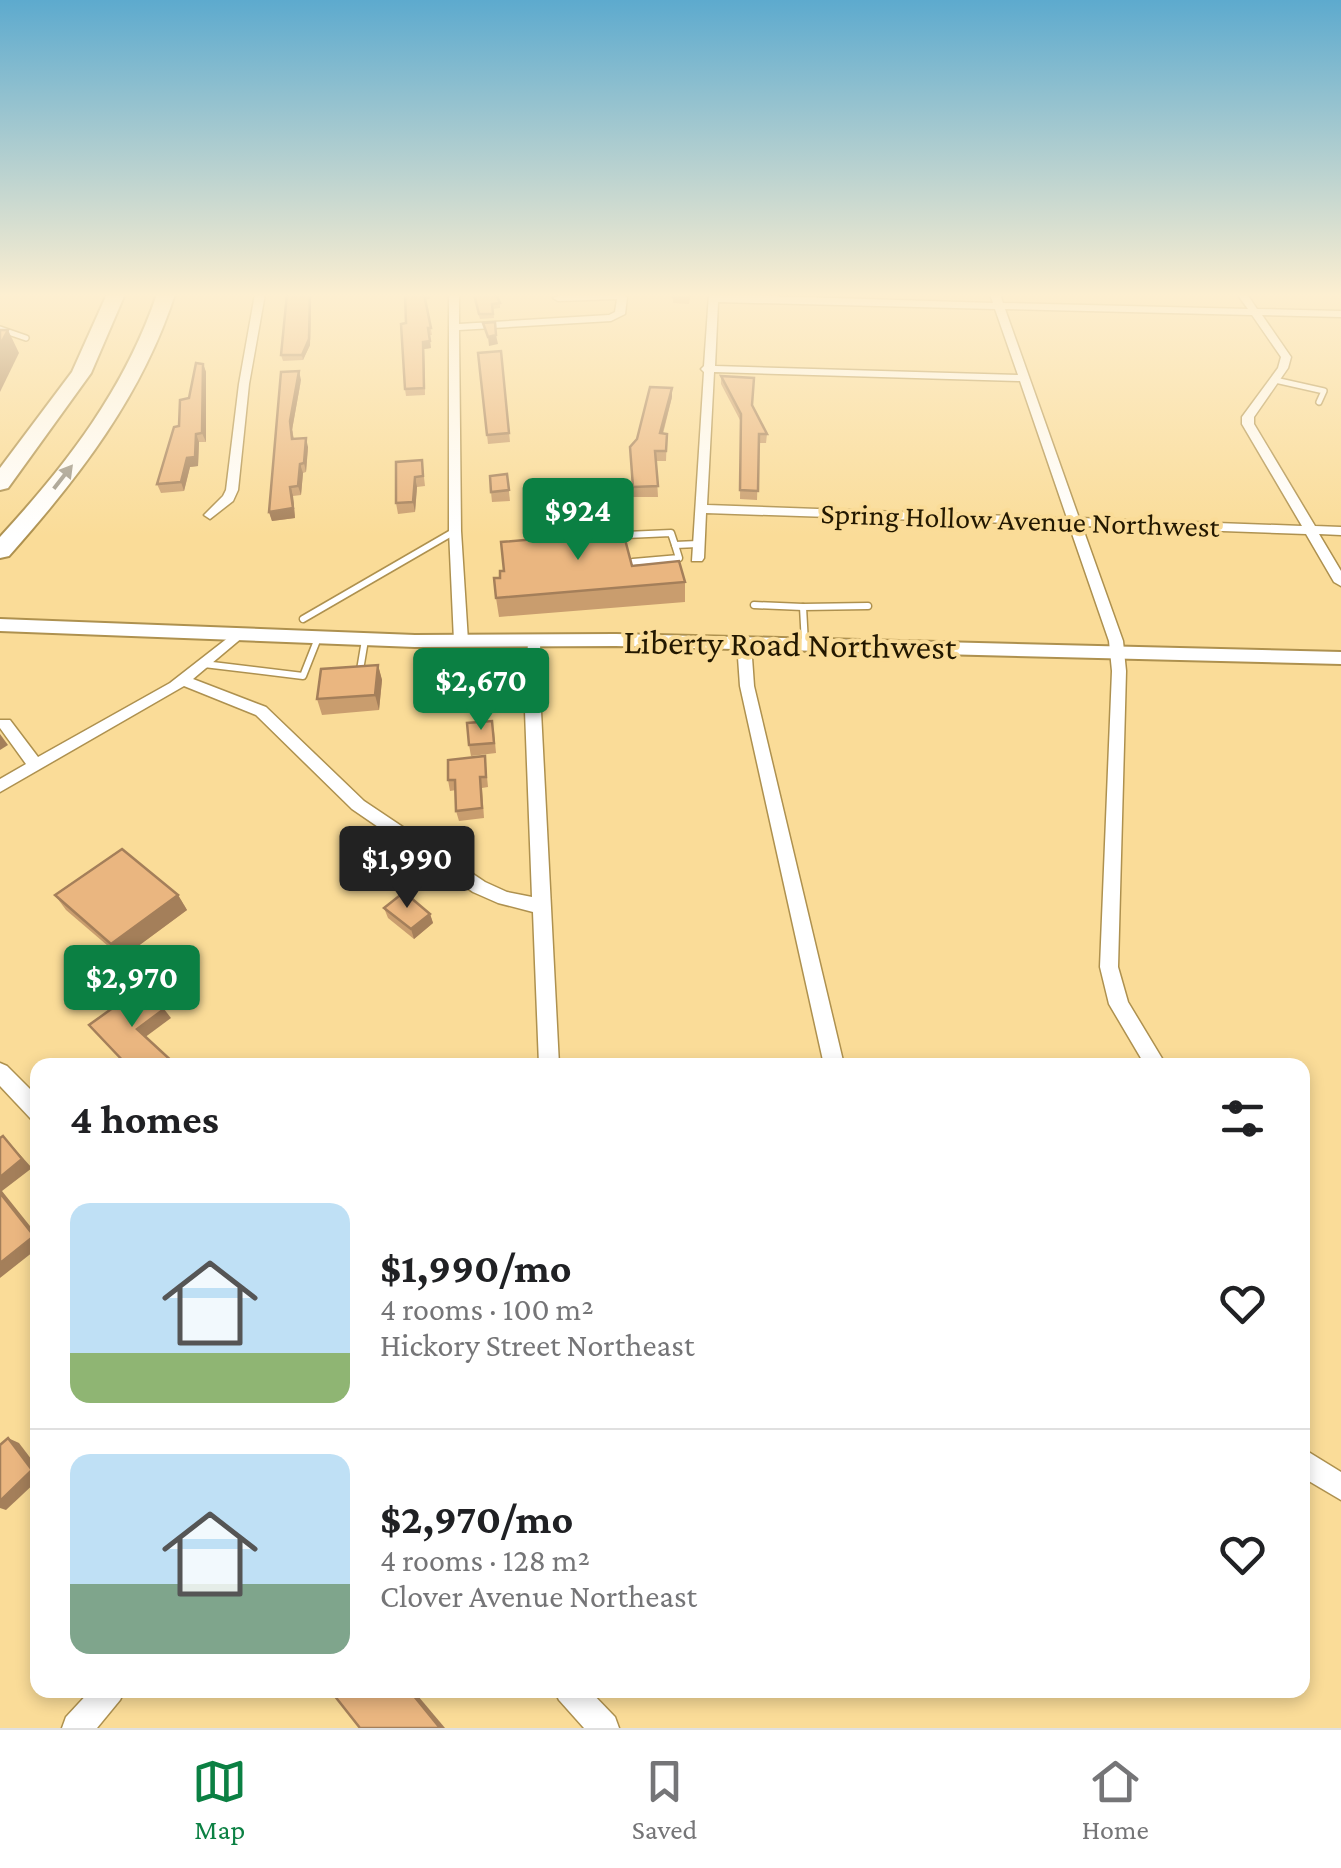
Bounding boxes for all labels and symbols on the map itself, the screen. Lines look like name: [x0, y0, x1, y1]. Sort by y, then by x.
one-way arrow: [52, 464, 73, 490]
pin: $924: [519, 478, 637, 563]
street label: Spring Hollow Avenue Northwest: [820, 496, 1221, 544]
street label: Liberty Road Northwest: [623, 622, 957, 667]
pin: $2,670: [400, 648, 562, 733]
pin: $1,990: [326, 826, 488, 911]
pin: $2,970: [51, 945, 213, 1030]

